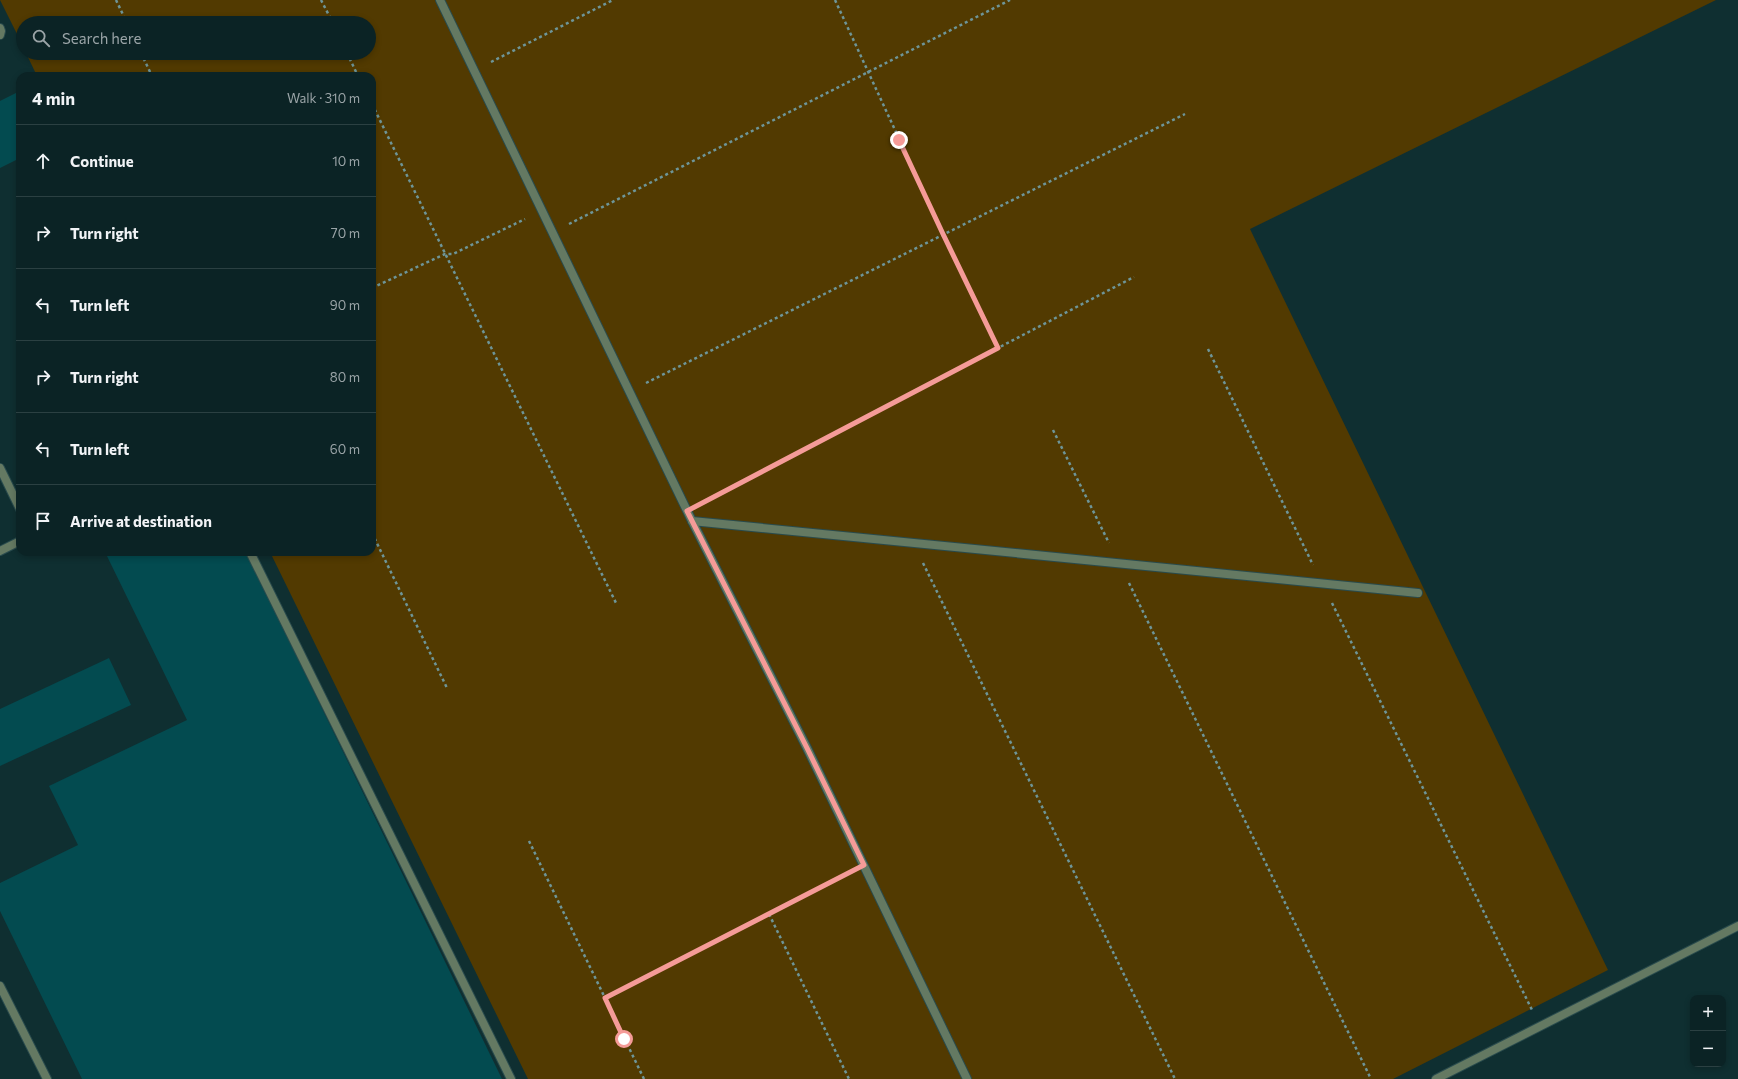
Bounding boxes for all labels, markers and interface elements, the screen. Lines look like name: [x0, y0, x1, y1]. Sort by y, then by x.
search box: [16, 16, 376, 60]
icon: search: [30, 27, 52, 49]
text: Search here: [62, 29, 141, 47]
text: 4 min: [32, 88, 75, 109]
text: Walk · 310 m: [287, 90, 360, 106]
route end: [890, 131, 908, 149]
icon: ahead: [32, 150, 54, 172]
text: Continue: [70, 152, 134, 170]
text: 10 m: [332, 153, 360, 169]
icon: right: [32, 222, 54, 244]
text: Turn right: [70, 224, 139, 242]
text: 70 m: [331, 225, 360, 241]
icon: left: [32, 294, 54, 316]
text: Turn left: [70, 296, 129, 314]
text: 90 m: [330, 297, 360, 313]
icon: right: [32, 366, 54, 388]
text: Turn right: [70, 368, 139, 386]
text: 80 m: [330, 369, 360, 385]
icon: left: [32, 438, 54, 460]
text: Turn left: [70, 440, 129, 458]
text: 60 m: [330, 441, 360, 457]
icon: arrive: [32, 510, 54, 532]
text: Arrive at destination: [70, 512, 212, 530]
map controls: [1690, 995, 1726, 1067]
button: +: [1690, 995, 1726, 1031]
route start: [615, 1030, 633, 1048]
button: −: [1690, 1031, 1726, 1067]

